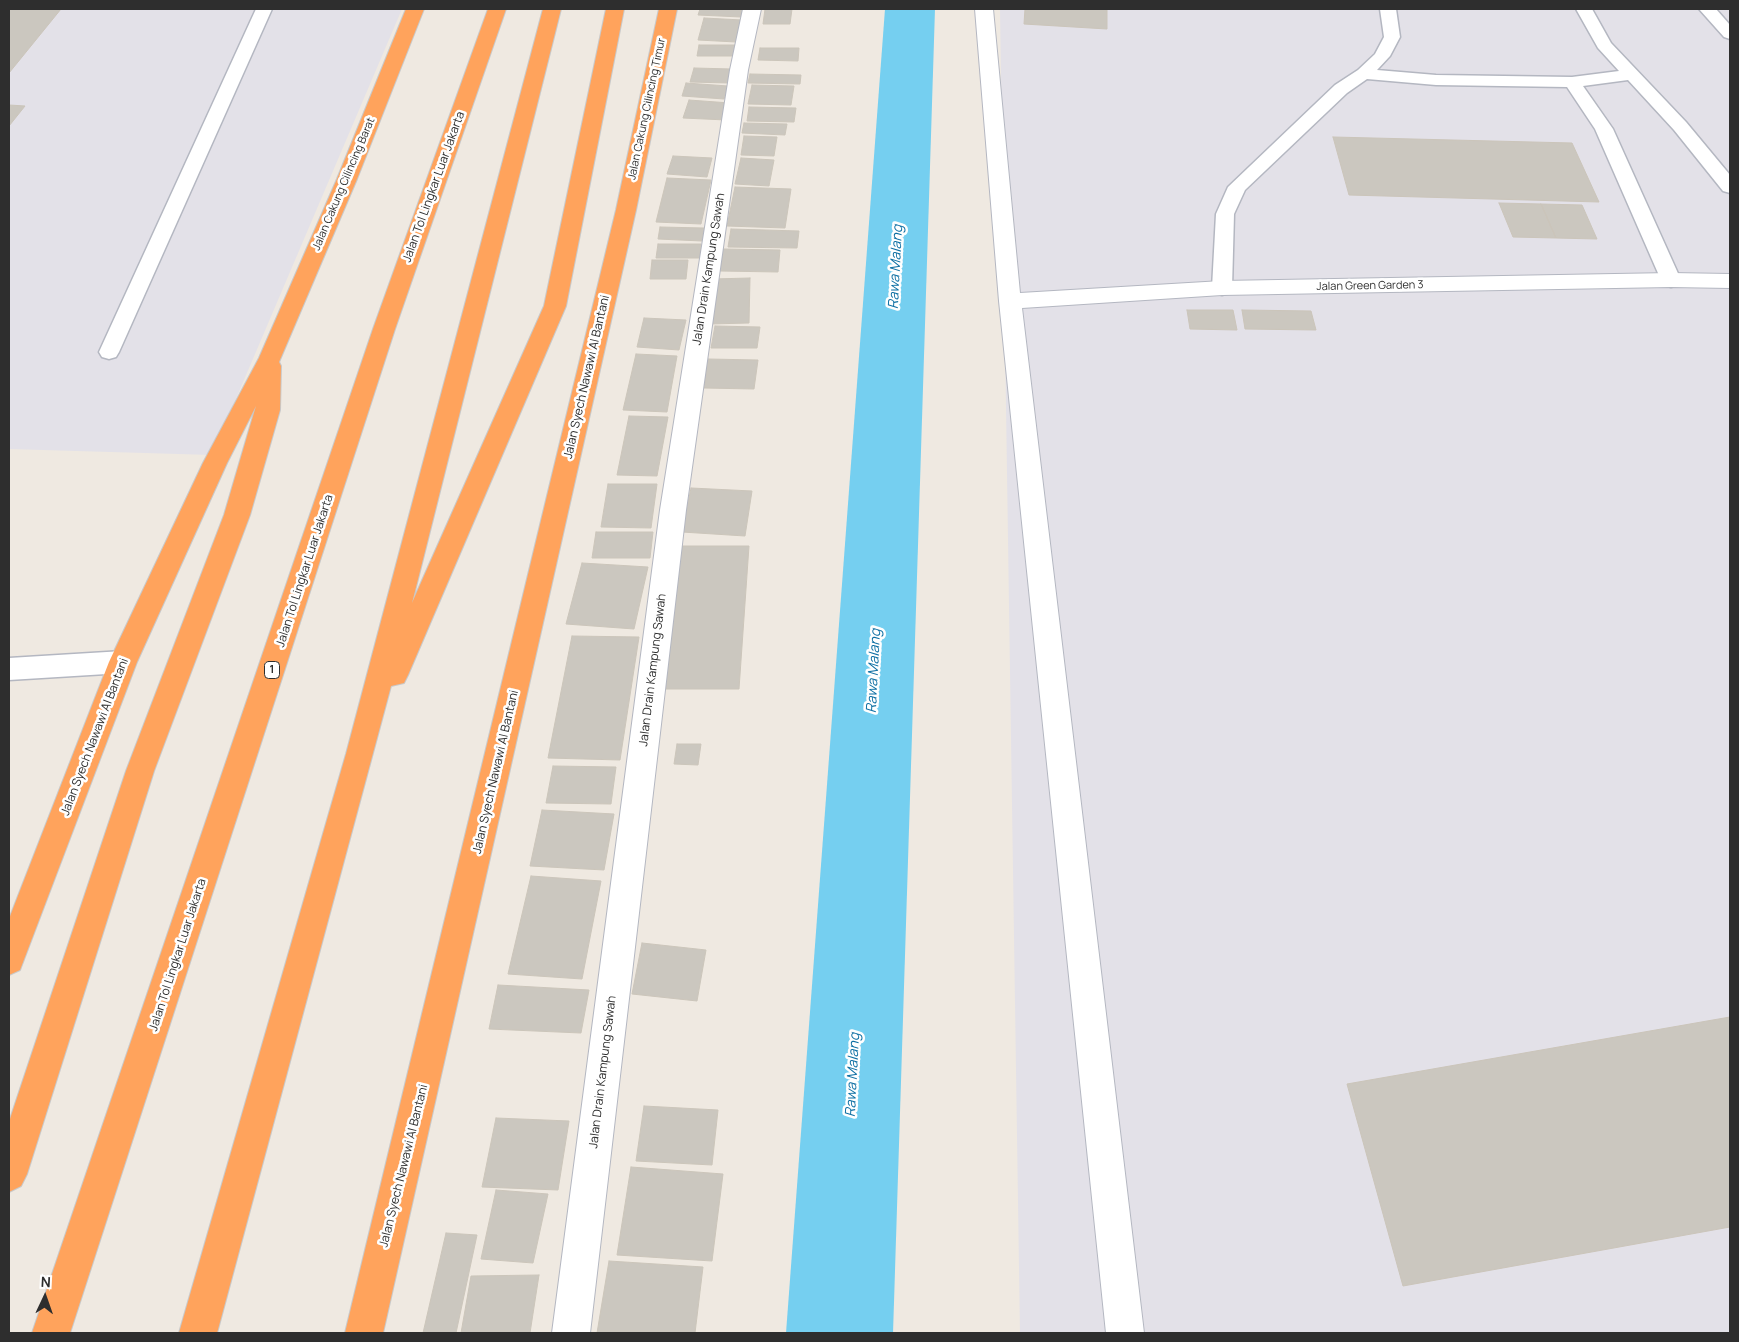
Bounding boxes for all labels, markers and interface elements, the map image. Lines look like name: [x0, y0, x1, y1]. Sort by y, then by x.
street label: Jalan Cakung Cilincing Timur: [626, 37, 668, 181]
street label: Jalan Tol Lingkar Luar Jakarta: [400, 110, 468, 264]
street label: Jalan Cakung Cilincing Barat: [310, 116, 378, 252]
street label: Jalan Drain Kampung Sawah: [690, 192, 728, 346]
water label: Rawa Malang: [885, 224, 907, 310]
street label: Jalan Green Garden 3: [1316, 278, 1424, 294]
street label: Jalan Syech Nawawi Al Bantani: [561, 294, 613, 460]
street label: Jalan Tol Lingkar Luar Jakarta: [274, 493, 336, 649]
street label: Jalan Drain Kampung Sawah: [636, 593, 670, 747]
water label: Rawa Malang: [863, 628, 885, 714]
street label: Jalan Syech Nawawi Al Bantani: [58, 656, 132, 818]
road number: 1: [264, 662, 280, 678]
street label: Jalan Syech Nawawi Al Bantani: [470, 689, 522, 855]
street label: Jalan Tol Lingkar Luar Jakarta: [147, 877, 209, 1033]
street label: Jalan Drain Kampung Sawah: [586, 995, 620, 1149]
water label: Rawa Malang: [842, 1032, 864, 1118]
street label: Jalan Syech Nawawi Al Bantani: [377, 1083, 431, 1249]
north arrow: [20, 1272, 70, 1322]
text: N: [40, 1272, 51, 1291]

